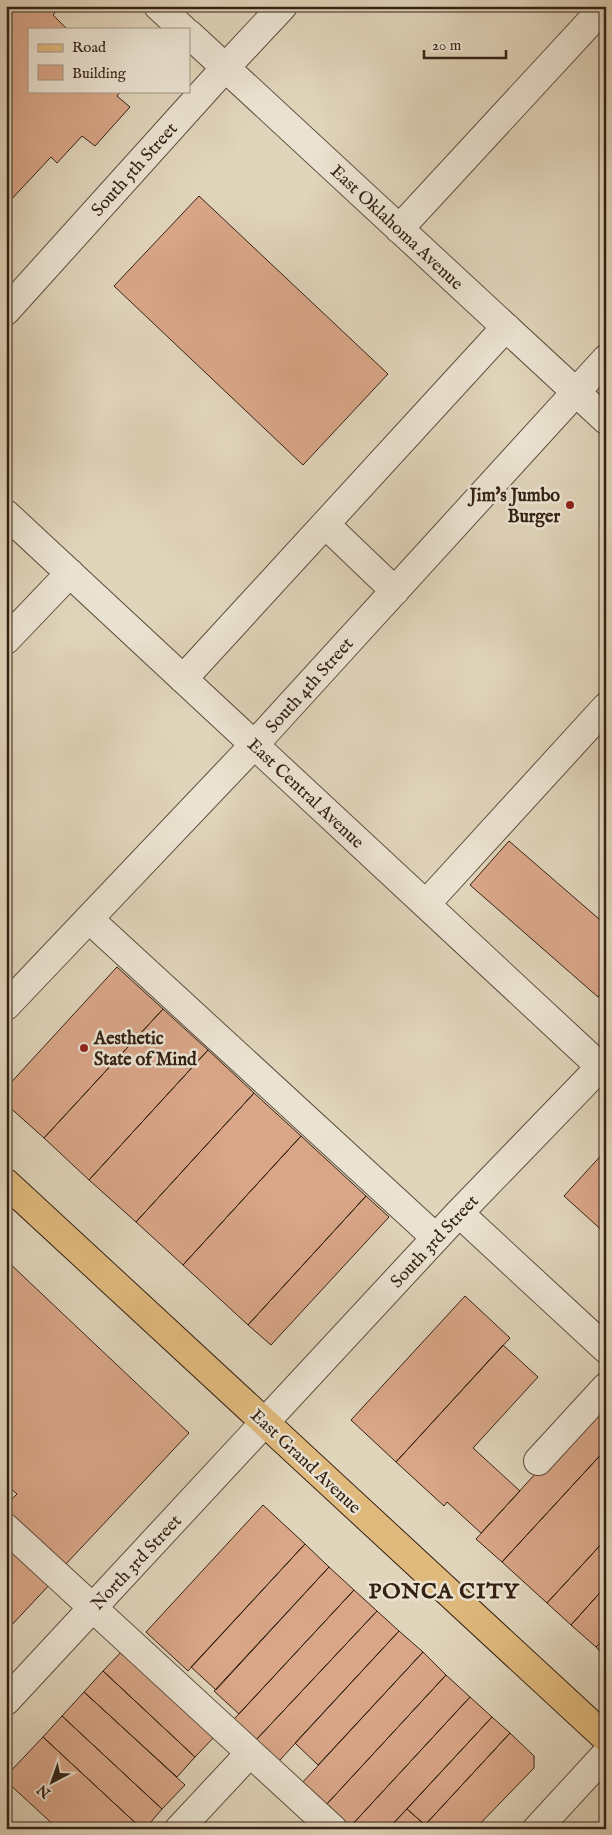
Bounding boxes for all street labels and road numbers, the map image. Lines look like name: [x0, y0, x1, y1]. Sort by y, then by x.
street label: South 5th Street: [87, 118, 183, 222]
street label: East Oklahoma Avenue: [325, 160, 467, 296]
street label: South 4th Street: [261, 633, 359, 739]
street label: East Central Avenue: [242, 734, 368, 854]
street label: South 3rd Street: [386, 1190, 484, 1294]
street label: East Grand Avenue: [245, 1405, 365, 1519]
street label: North 3rd Street: [87, 1510, 187, 1616]

